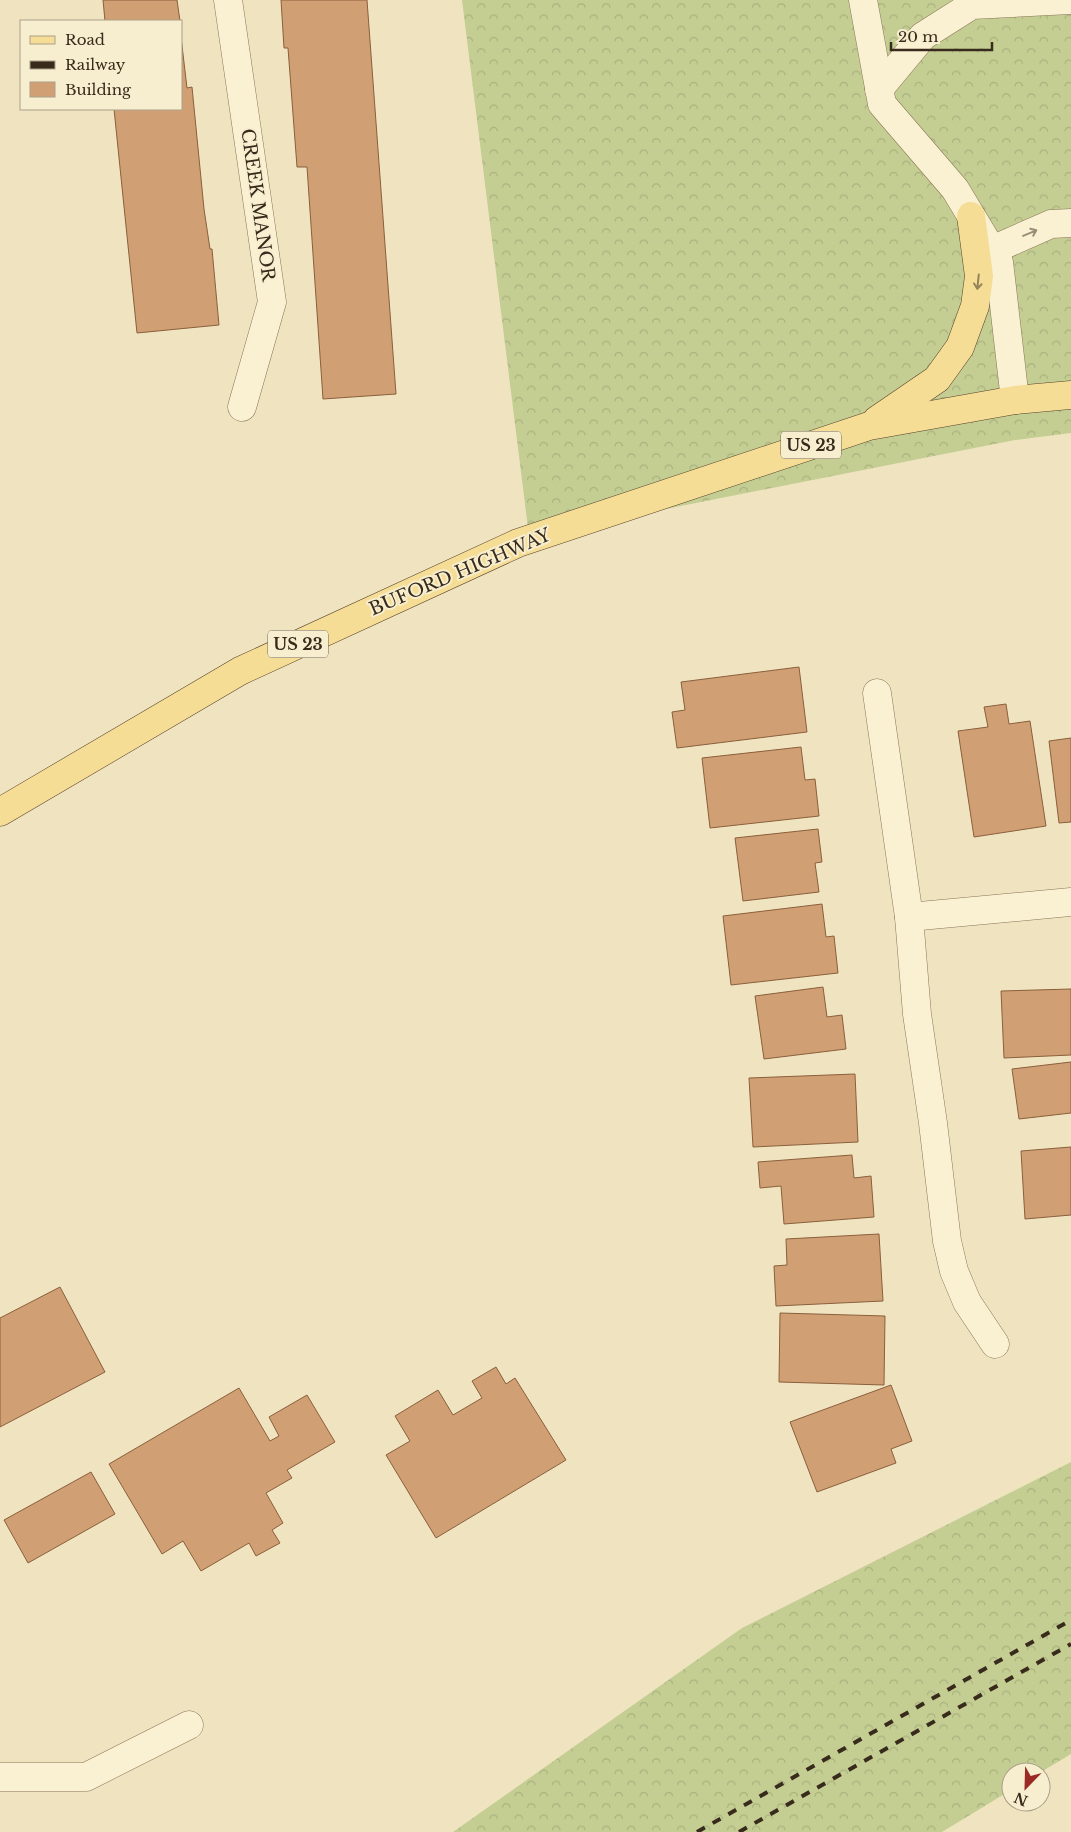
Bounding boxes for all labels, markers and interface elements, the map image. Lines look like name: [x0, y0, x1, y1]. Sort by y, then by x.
legend: [20, 20, 182, 110]
scale bar: [891, 20, 992, 52]
text: 20 m: [898, 27, 938, 46]
text: Road: [65, 30, 105, 49]
text: Railway: [65, 55, 126, 74]
text: Building: [65, 80, 132, 99]
street label: CREEK MANOR: [236, 127, 280, 284]
one-way arrow: [1022, 228, 1038, 237]
one-way arrow: [973, 274, 983, 290]
road number: US 23: [781, 432, 841, 458]
street label: BUFORD HIGHWAY: [366, 523, 555, 620]
road number: US 23: [268, 630, 328, 658]
north arrow: [1001, 1762, 1051, 1812]
text: N: [1011, 1788, 1030, 1810]

